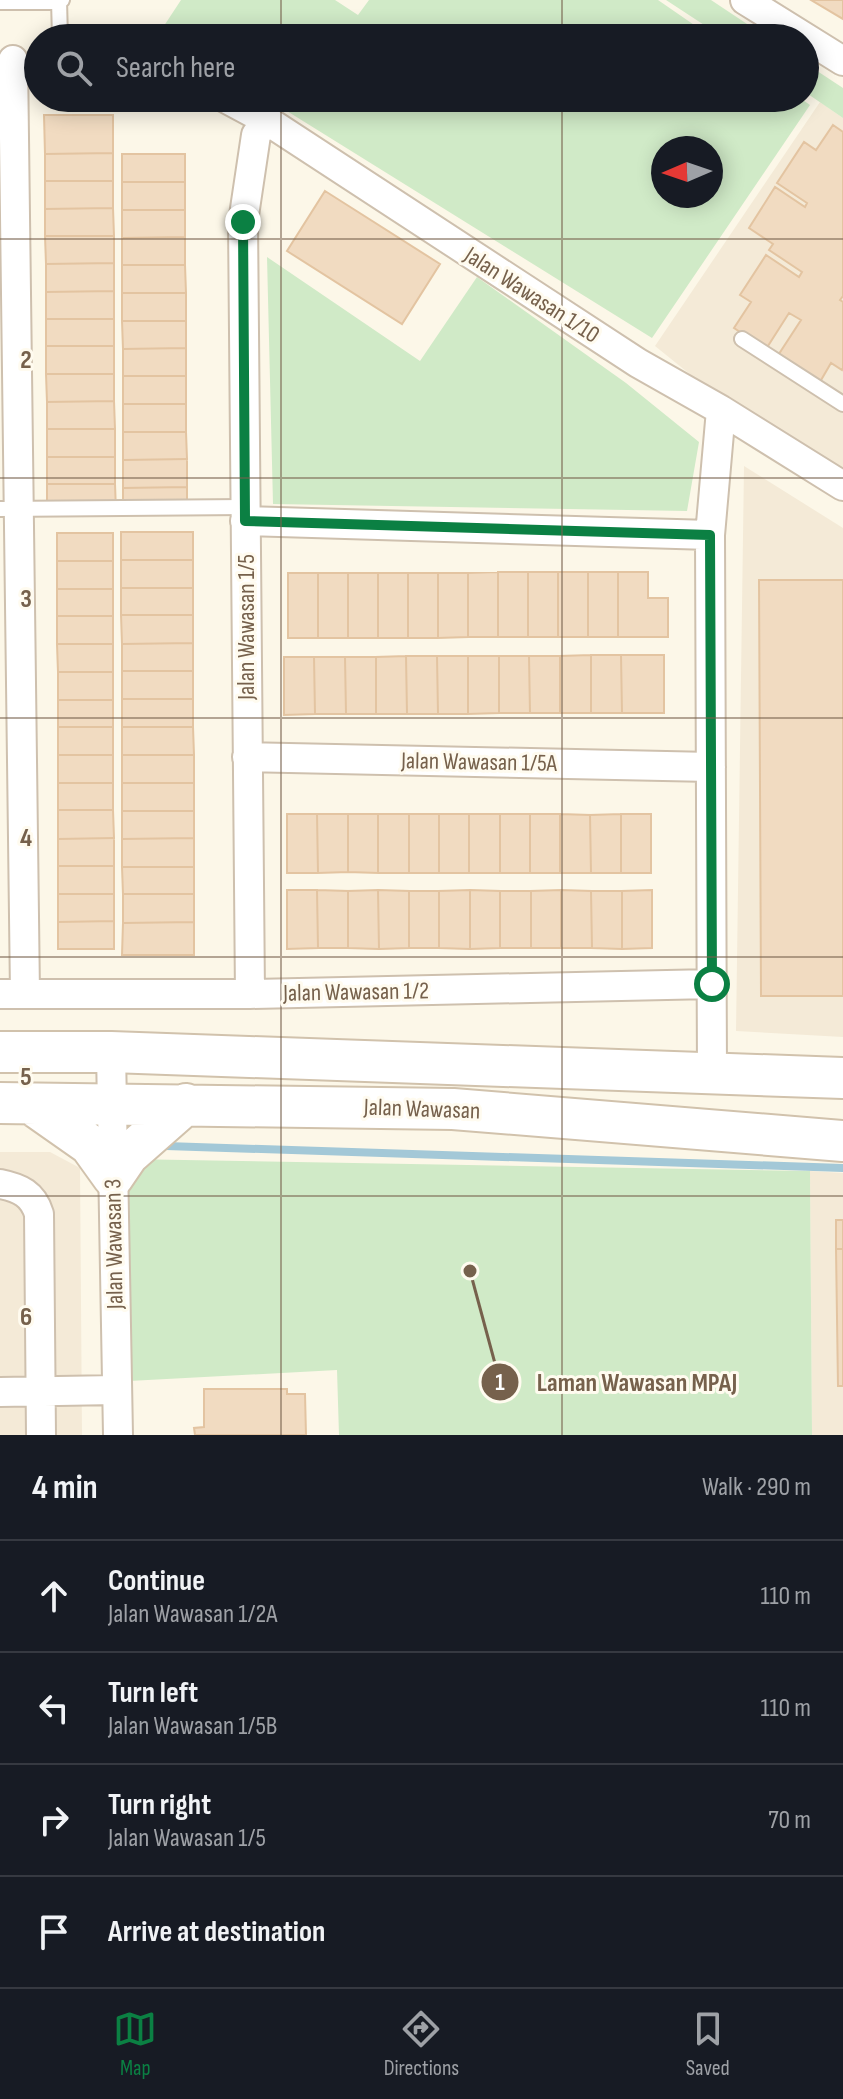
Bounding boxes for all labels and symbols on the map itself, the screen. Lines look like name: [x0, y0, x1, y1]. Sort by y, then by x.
north arrow: [651, 136, 723, 208]
route end: [225, 204, 261, 240]
street label: Jalan Wawasan 1/10: [458, 240, 605, 349]
text: 2: [20, 345, 32, 376]
street label: Jalan Wawasan 1/5: [232, 554, 261, 701]
text: 3: [20, 584, 32, 615]
street label: Jalan Wawasan 1/5A: [400, 746, 558, 778]
text: 4: [20, 823, 32, 854]
route start: [694, 966, 730, 1002]
street label: Jalan Wawasan 1/2: [282, 976, 429, 1008]
text: 5: [20, 1062, 32, 1093]
street label: Jalan Wawasan: [362, 1092, 481, 1126]
street label: Jalan Wawasan 3: [98, 1179, 130, 1310]
text: 6: [20, 1302, 32, 1333]
callout: Laman Wawasan MPAJ: [480, 1357, 753, 1407]
text: 1: [495, 1368, 505, 1397]
text: Laman Wawasan MPAJ: [537, 1368, 737, 1399]

